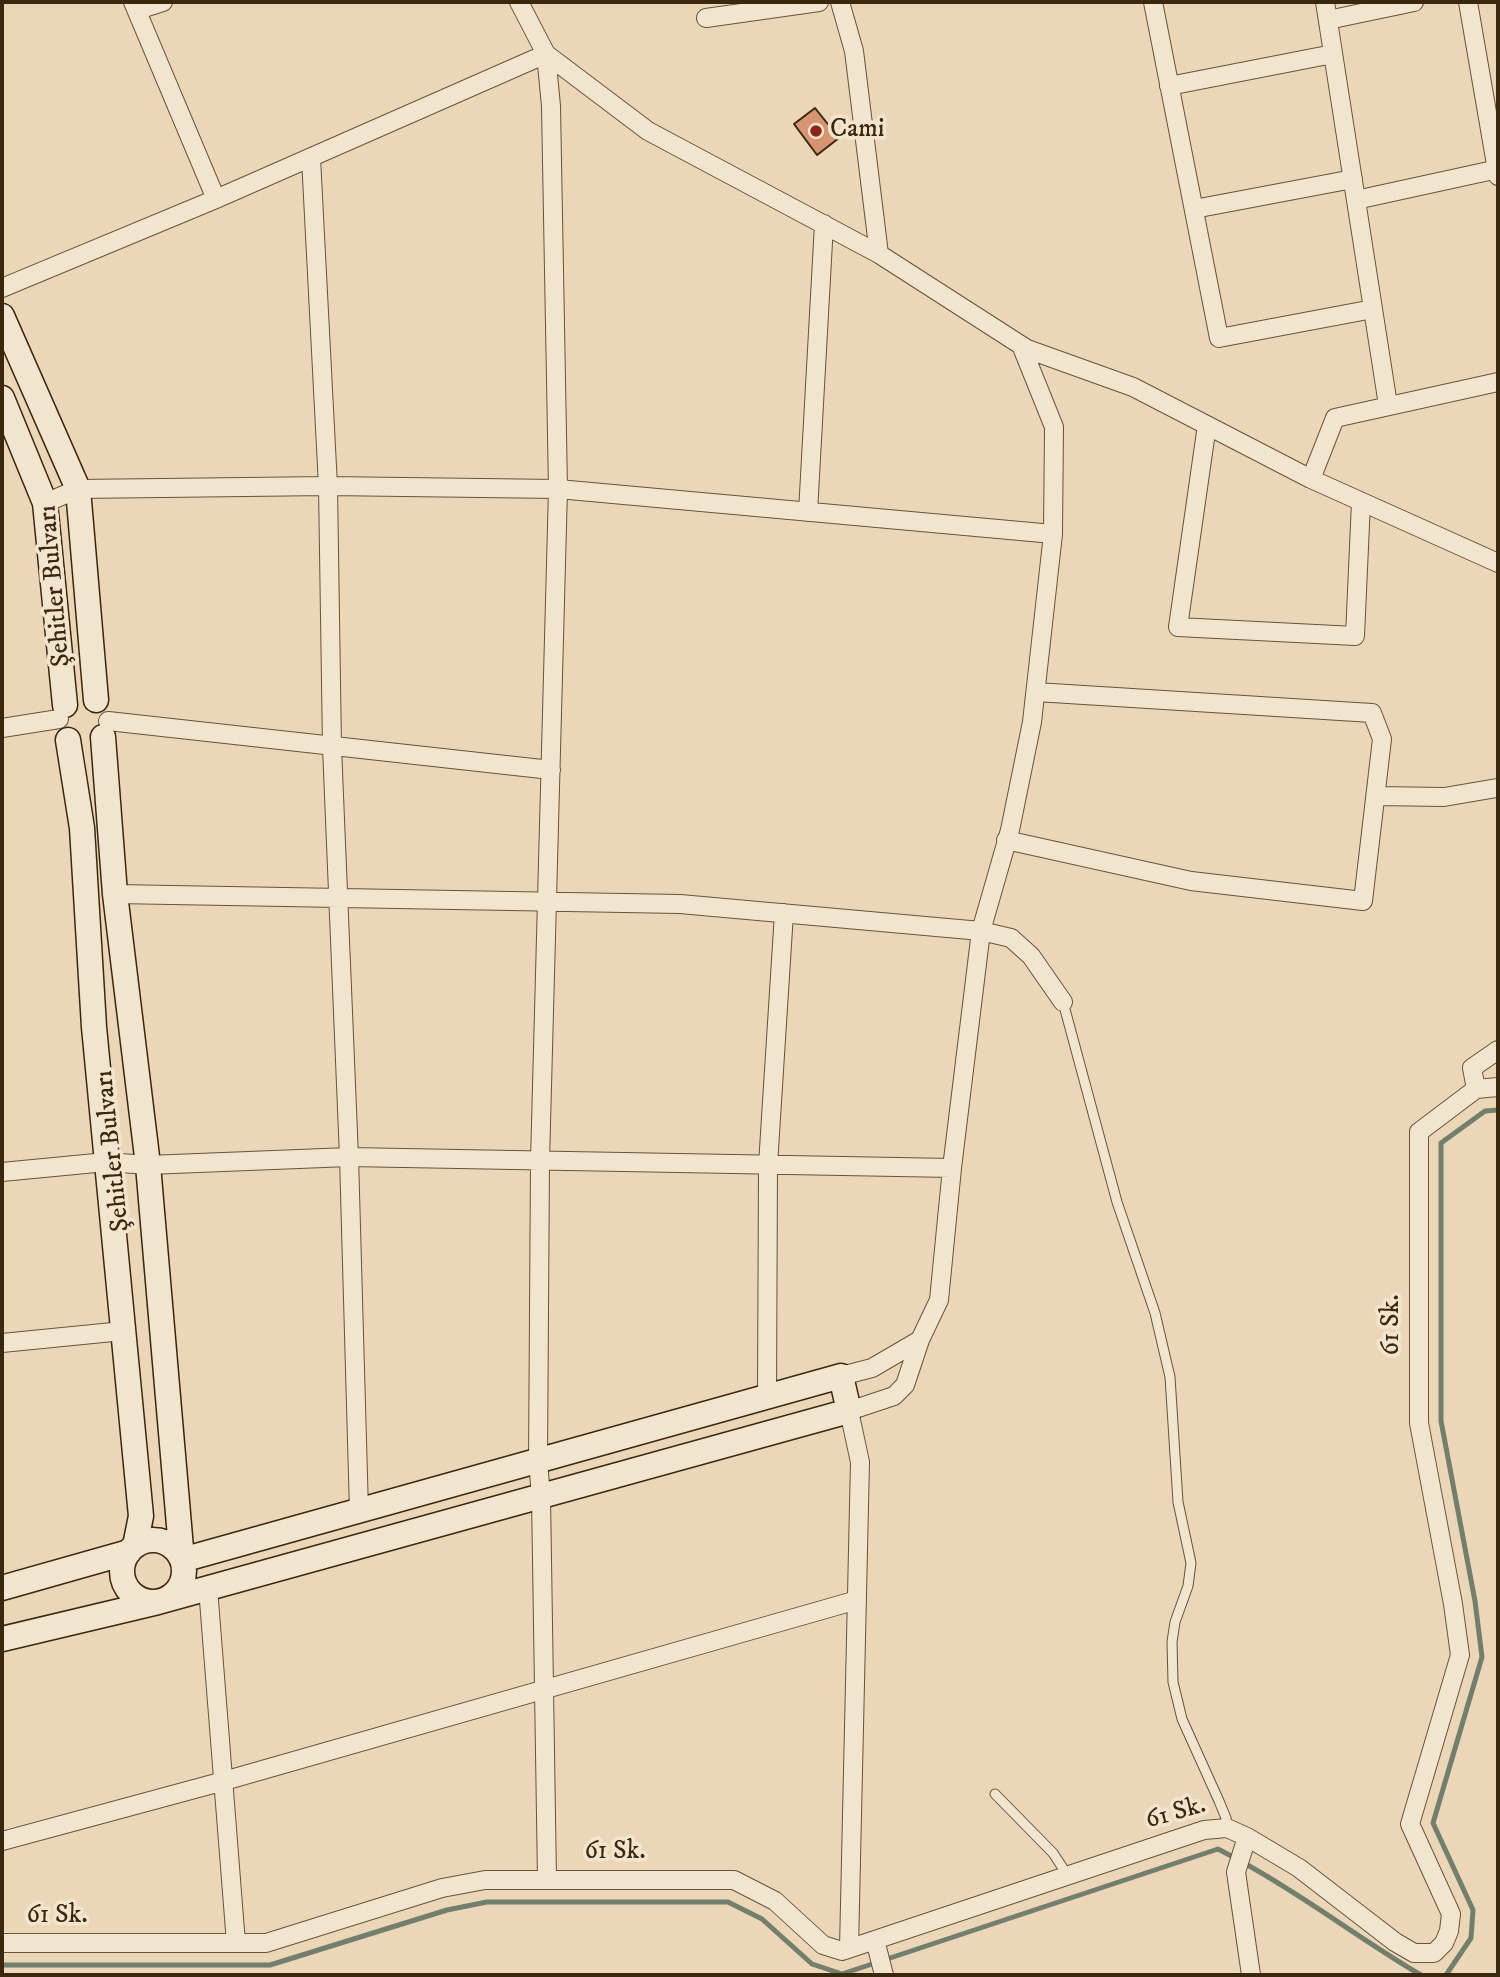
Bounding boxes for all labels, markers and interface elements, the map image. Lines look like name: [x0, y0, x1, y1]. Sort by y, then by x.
place label: Cami: [830, 115, 885, 147]
marker: Cami: [808, 123, 824, 139]
street label: Şehitler Bulvarı: [33, 504, 79, 668]
street label: Şehitler Bulvarı: [90, 1069, 138, 1233]
street label: 61 Sk.: [1377, 1294, 1409, 1356]
street label: 61 Sk.: [1142, 1791, 1210, 1837]
street label: 61 Sk.: [584, 1837, 646, 1869]
street label: 61 Sk.: [26, 1901, 88, 1933]

